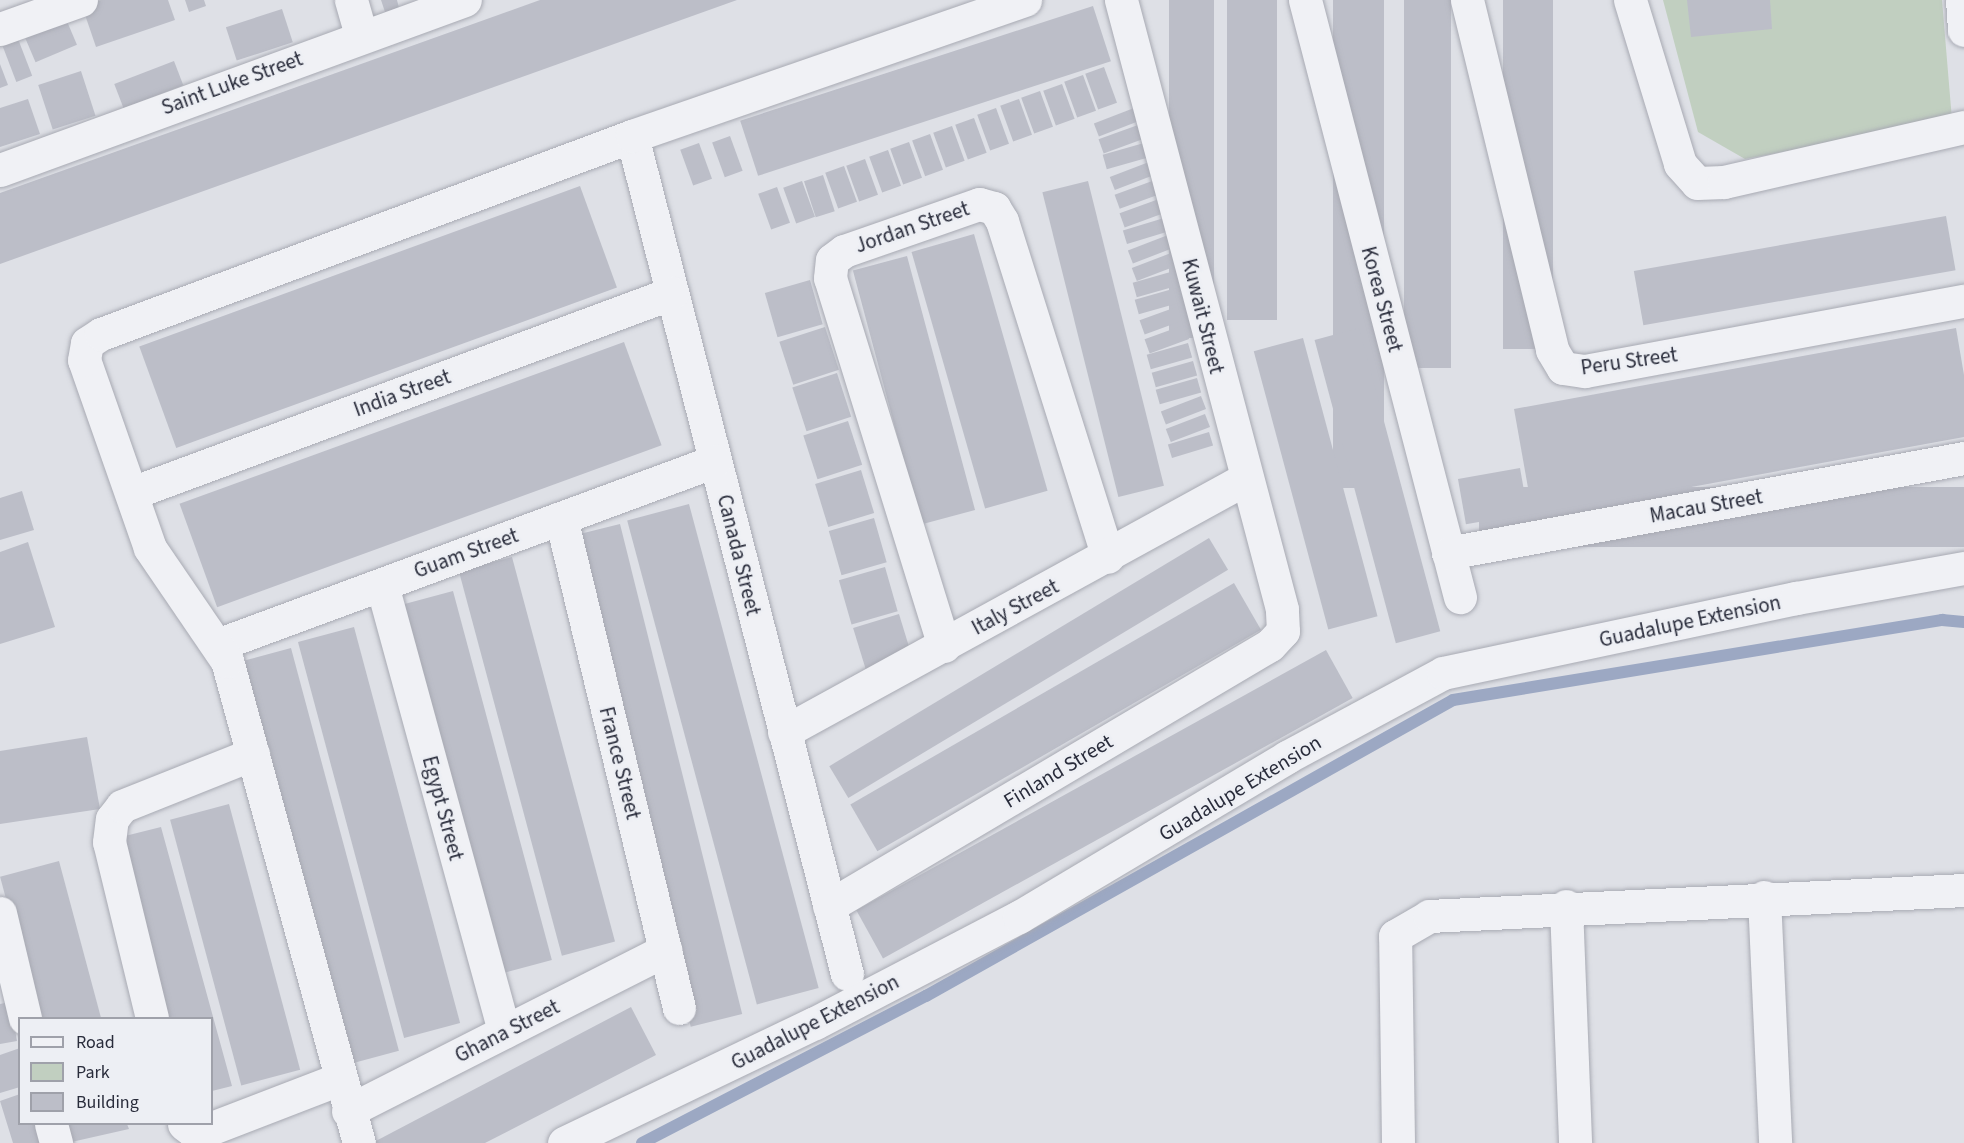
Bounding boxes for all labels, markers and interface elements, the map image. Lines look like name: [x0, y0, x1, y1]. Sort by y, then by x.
street label: Saint Luke Street: [158, 46, 306, 120]
street label: Jordan Street: [852, 196, 972, 258]
street label: Korea Street: [1356, 244, 1408, 354]
street label: Kuwait Street: [1177, 256, 1229, 376]
street label: Peru Street: [1579, 342, 1679, 380]
street label: India Street: [350, 364, 454, 422]
street label: Macau Street: [1648, 484, 1764, 528]
street label: Canada Street: [712, 492, 766, 618]
street label: Guam Street: [410, 522, 522, 584]
street label: Italy Street: [967, 574, 1063, 640]
street label: Guadalupe Extension: [1597, 589, 1783, 653]
street label: France Street: [594, 704, 646, 822]
street label: Finland Street: [999, 729, 1117, 813]
street label: Guadalupe Extension: [1154, 730, 1326, 846]
street label: Egypt Street: [417, 753, 469, 863]
street label: Guadalupe Extension: [727, 969, 903, 1075]
street label: Ghana Street: [451, 994, 563, 1068]
legend: [18, 1017, 213, 1125]
text: Road: [76, 1030, 115, 1055]
text: Park: [76, 1060, 110, 1085]
text: Building: [76, 1090, 139, 1115]

